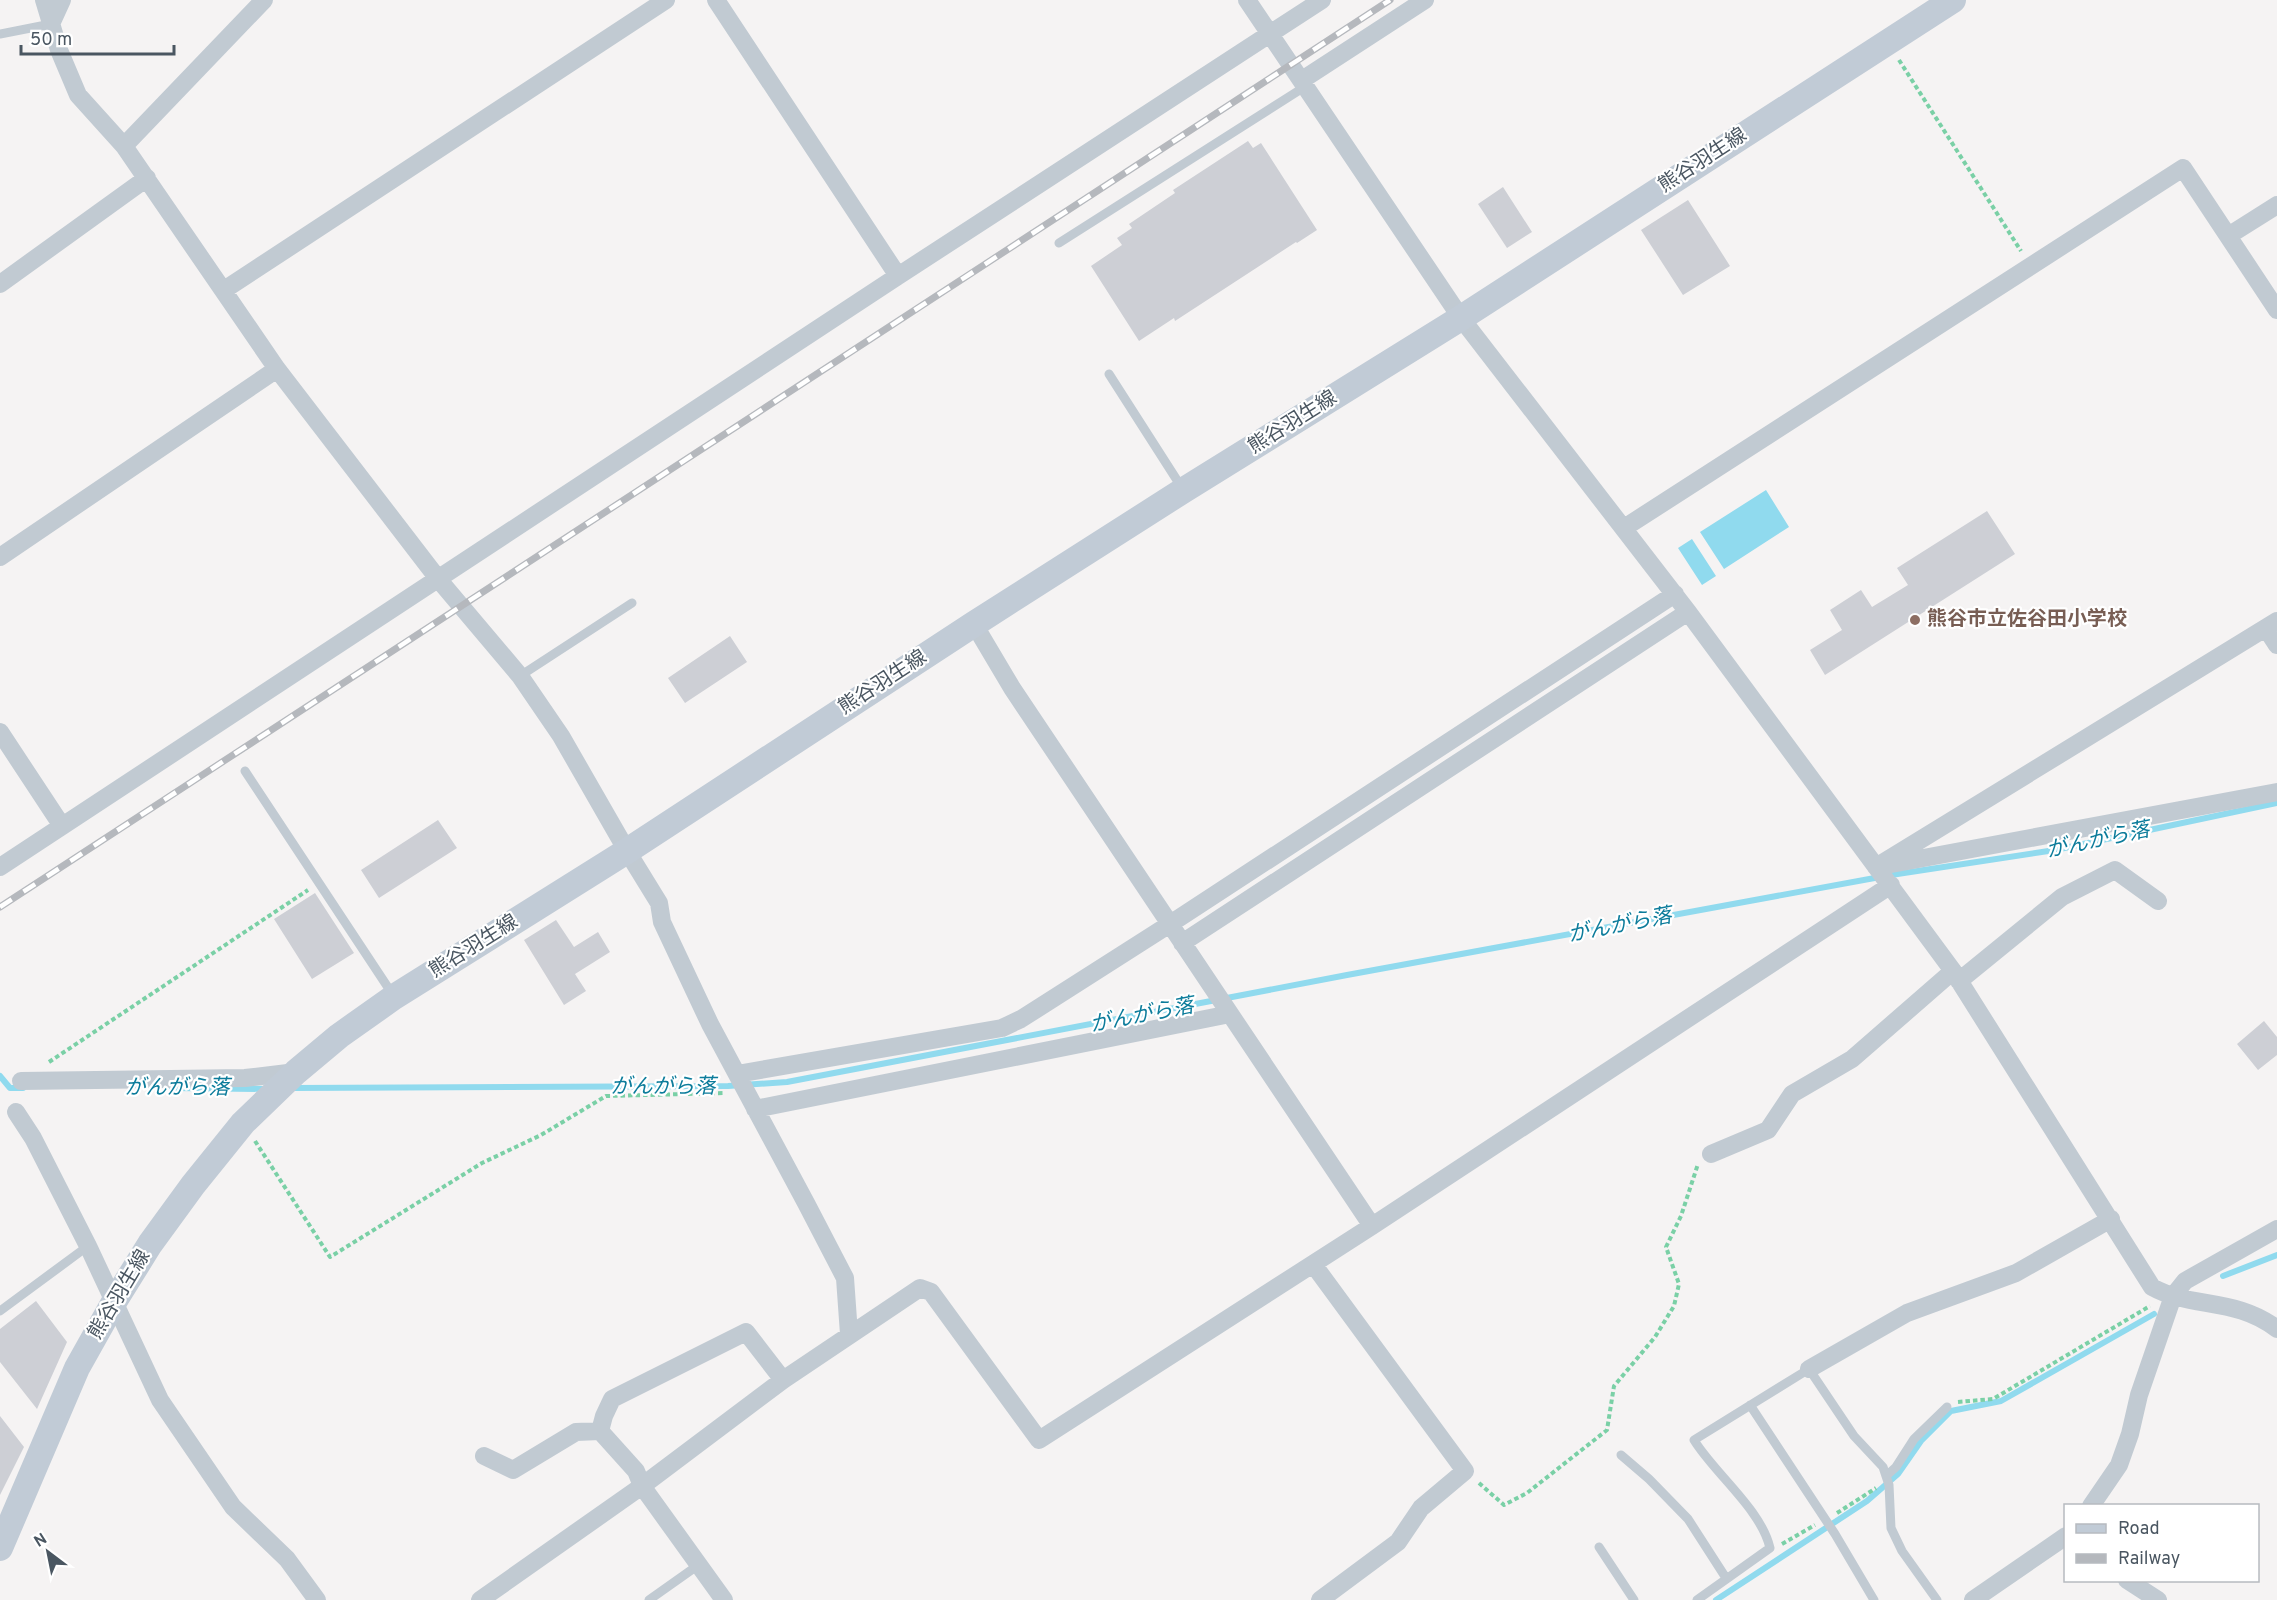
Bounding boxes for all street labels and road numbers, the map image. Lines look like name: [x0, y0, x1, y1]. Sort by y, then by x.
street label: 熊谷羽生線: [1654, 123, 1752, 199]
street label: 熊谷羽生線: [1244, 385, 1342, 461]
street label: 熊谷羽生線: [834, 645, 932, 721]
street label: 熊谷羽生線: [425, 909, 523, 985]
street label: 熊谷羽生線: [83, 1245, 157, 1345]

